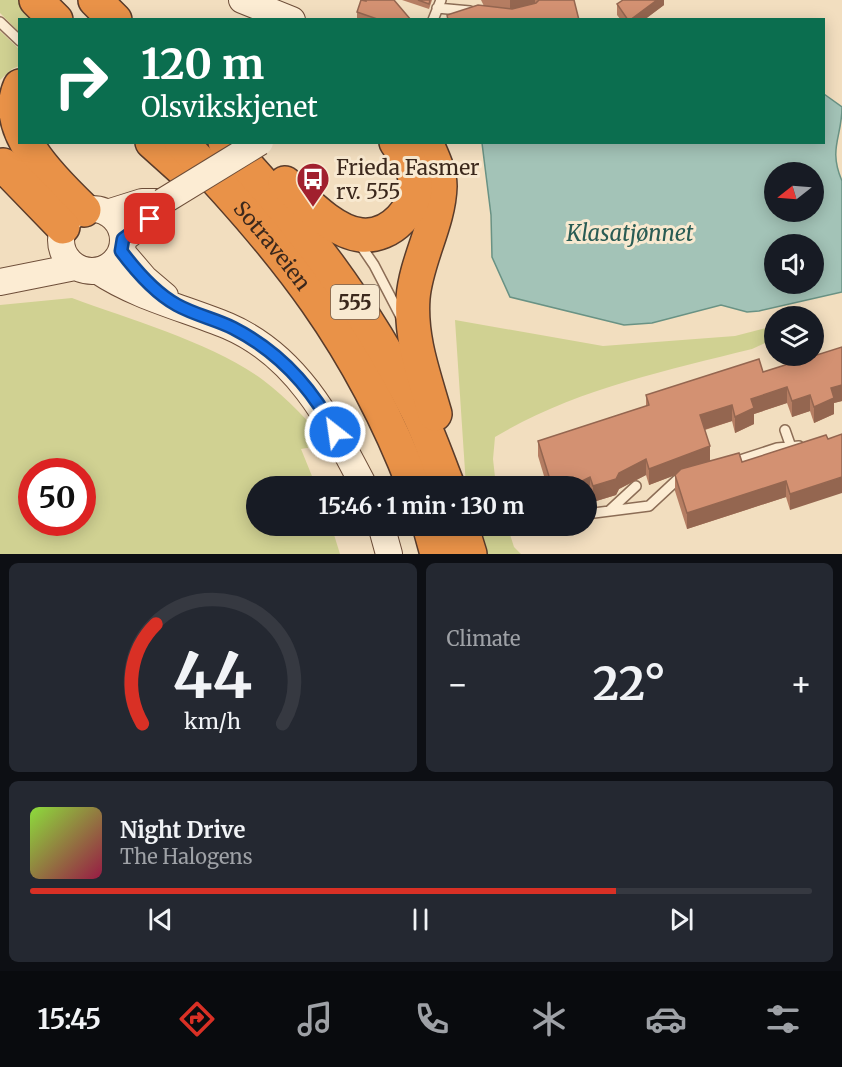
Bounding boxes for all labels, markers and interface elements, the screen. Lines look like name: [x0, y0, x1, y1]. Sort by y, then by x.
text: 120 m: [141, 38, 264, 90]
icon: right: [42, 42, 120, 120]
text: Olsvikskjenet: [141, 90, 318, 124]
place label: Frieda Fasmer rv. 555: [336, 154, 480, 205]
bus stop icon: Frieda Fasmer rv. 555: [295, 161, 331, 208]
north arrow: [764, 162, 824, 222]
map controls: [764, 162, 824, 366]
pin: [124, 193, 175, 244]
street label: Sotraveien: [228, 195, 317, 296]
icon: arrive: [133, 202, 166, 235]
water label: Klasatjønnet: [566, 219, 694, 247]
button: sound: [764, 234, 824, 294]
road number: 555: [331, 285, 379, 319]
button: layers: [764, 306, 824, 366]
position arrow: [303, 400, 367, 464]
speed limit sign: 50: [18, 458, 96, 536]
text: 15:46 · 1 min · 130 m: [319, 492, 524, 520]
text: Climate: [447, 626, 521, 651]
text: 44: [173, 637, 252, 715]
text: 22°: [593, 656, 666, 712]
text: −: [447, 664, 469, 705]
text: +: [790, 664, 812, 705]
text: km/h: [184, 709, 241, 736]
text: Night Drive: [120, 816, 245, 844]
text: The Halogens: [120, 844, 252, 869]
icon: previous: [144, 903, 177, 936]
icon: pause: [404, 903, 437, 936]
icon: next: [665, 903, 698, 936]
icon: directions: [176, 998, 218, 1040]
icon: music: [294, 998, 336, 1040]
icon: phone: [411, 998, 453, 1040]
icon: climate: [528, 998, 570, 1040]
icon: car: [645, 998, 687, 1040]
icon: filters: [762, 998, 804, 1040]
text: 15:45: [38, 1002, 101, 1036]

